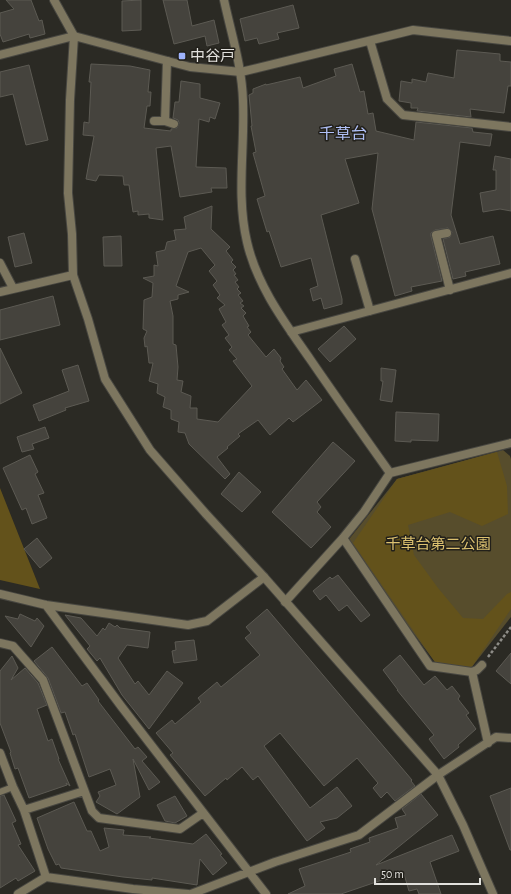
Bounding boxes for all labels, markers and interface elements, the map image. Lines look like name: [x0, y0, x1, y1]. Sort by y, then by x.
place label: 中谷戸: [190, 48, 235, 64]
marker: 中谷戸: [177, 51, 187, 61]
district label: 千草台: [319, 125, 367, 142]
park label: 千草台第二公園: [385, 536, 491, 552]
scale bar: [375, 860, 480, 886]
text: 50 m: [381, 868, 404, 880]

